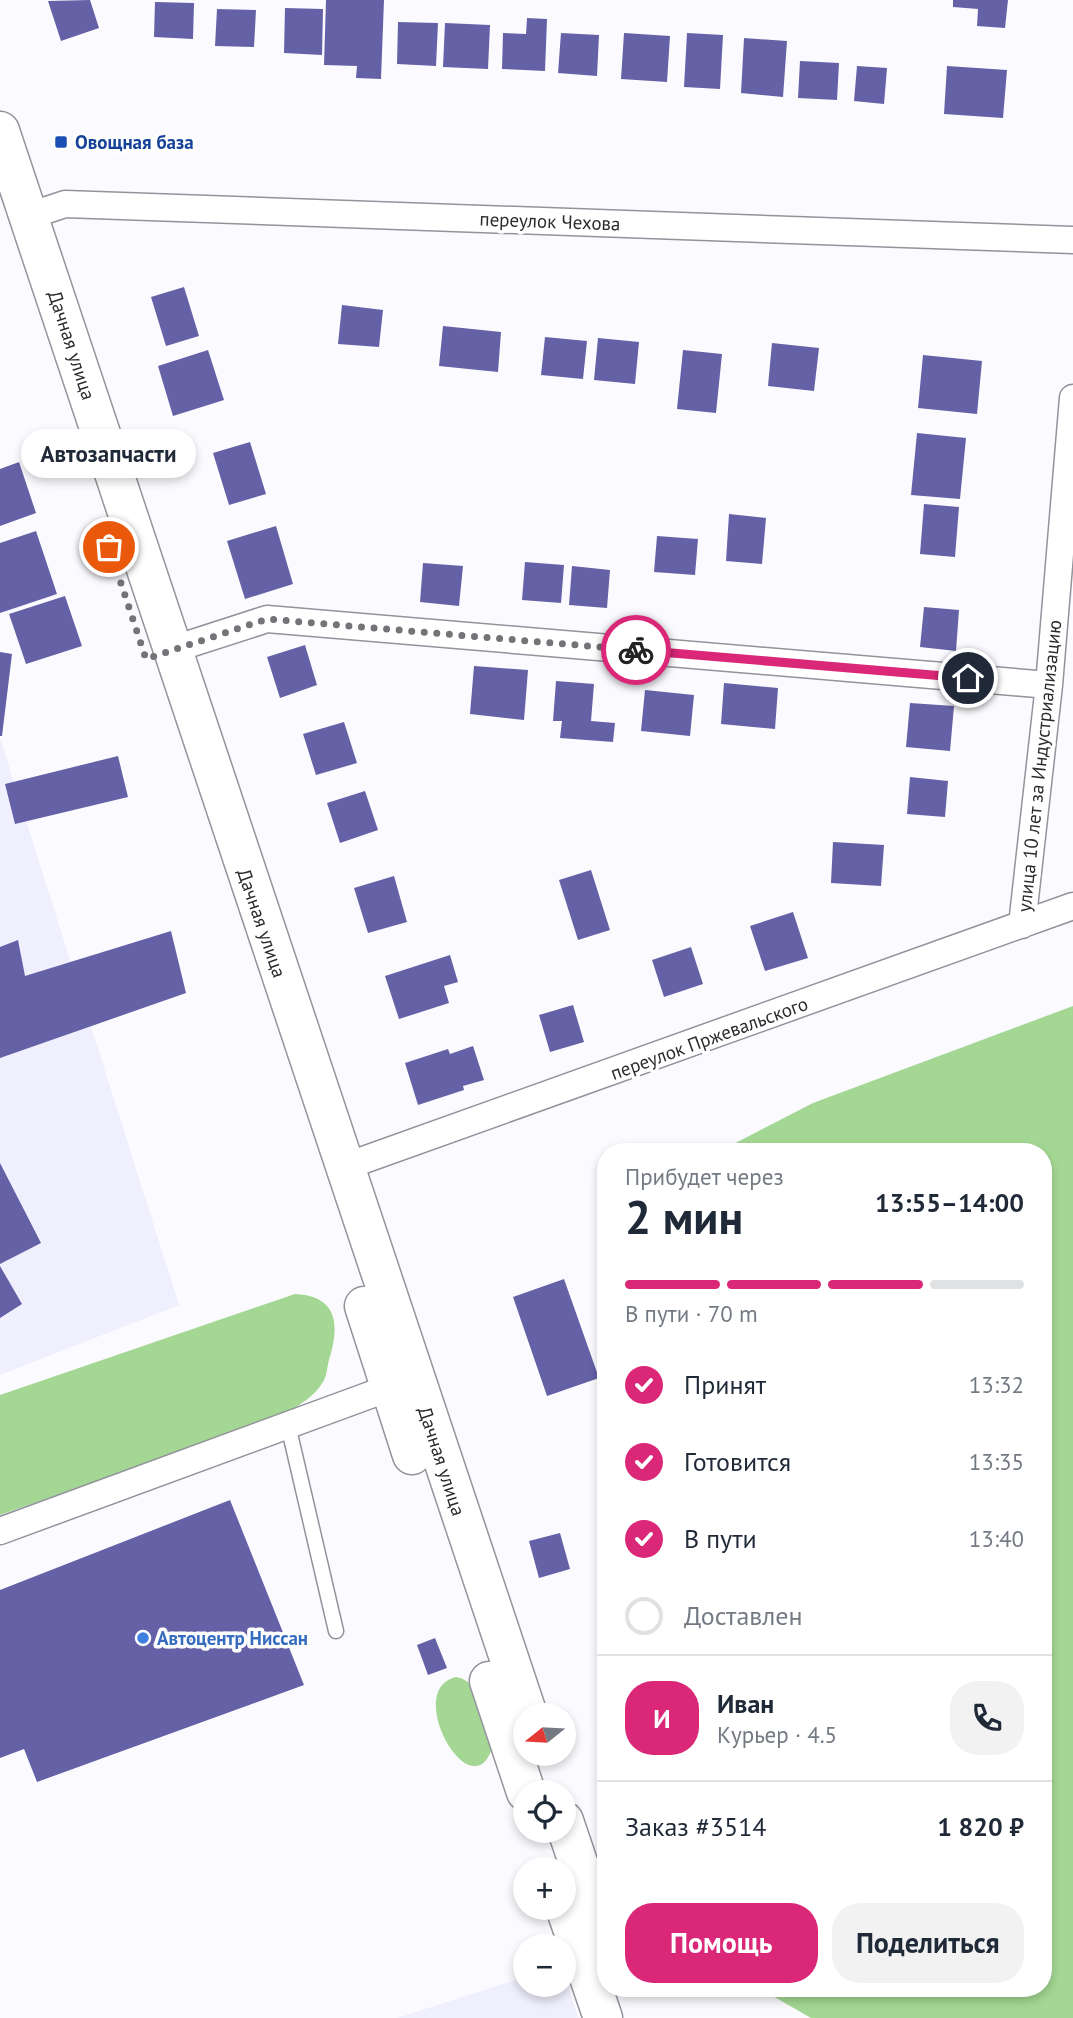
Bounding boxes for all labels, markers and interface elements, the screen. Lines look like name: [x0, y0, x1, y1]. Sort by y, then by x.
place label: Овощная база: [75, 130, 194, 154]
marker: Овощная база: [53, 134, 69, 150]
street label: переулок Чехова: [479, 207, 621, 235]
street label: Дачная улица: [43, 287, 101, 403]
callout: Автозапчасти: [22, 428, 196, 477]
text: Автозапчасти: [41, 439, 176, 468]
pin: [79, 517, 139, 577]
icon: bag: [90, 528, 128, 566]
courier: [601, 615, 671, 685]
street label: улица 10 лет за Индустриализацию: [1012, 619, 1066, 913]
icon: bike: [617, 631, 655, 669]
pin: [938, 648, 998, 708]
icon: home: [949, 659, 987, 697]
street label: Дачная улица: [232, 865, 292, 981]
street label: переулок Пржевальского: [607, 991, 811, 1085]
text: Прибудет через: [625, 1162, 784, 1191]
text: 13:55–14:00: [875, 1186, 1024, 1219]
text: 2 мин: [625, 1187, 743, 1247]
text: В пути · 70 m: [625, 1299, 758, 1328]
icon: check: [625, 1366, 663, 1404]
text: Принят: [684, 1368, 766, 1401]
text: 13:32: [969, 1370, 1024, 1399]
street label: Дачная улица: [413, 1403, 471, 1519]
icon: check: [625, 1443, 663, 1481]
text: Готовится: [684, 1445, 791, 1478]
text: 13:35: [969, 1447, 1024, 1476]
icon: check: [625, 1520, 663, 1558]
text: В пути: [684, 1522, 757, 1555]
text: 13:40: [969, 1524, 1024, 1553]
text: Доставлен: [684, 1599, 803, 1632]
place label: Автоцентр Ниссан: [157, 1626, 308, 1650]
marker: Автоцентр Ниссан: [135, 1630, 151, 1646]
button: phone: [950, 1681, 1024, 1755]
text: Иван: [717, 1687, 774, 1720]
text: И: [653, 1702, 671, 1735]
north arrow: [513, 1703, 576, 1766]
map controls: [513, 1703, 576, 1997]
text: Курьер · 4.5: [717, 1720, 837, 1749]
button: locate: [513, 1780, 576, 1843]
text: Заказ #3514: [625, 1810, 767, 1843]
text: 1 820 ₽: [937, 1810, 1024, 1843]
button: +: [513, 1857, 576, 1920]
button: Помощь: [625, 1903, 818, 1983]
button: Поделиться: [832, 1903, 1024, 1983]
button: −: [513, 1934, 576, 1997]

